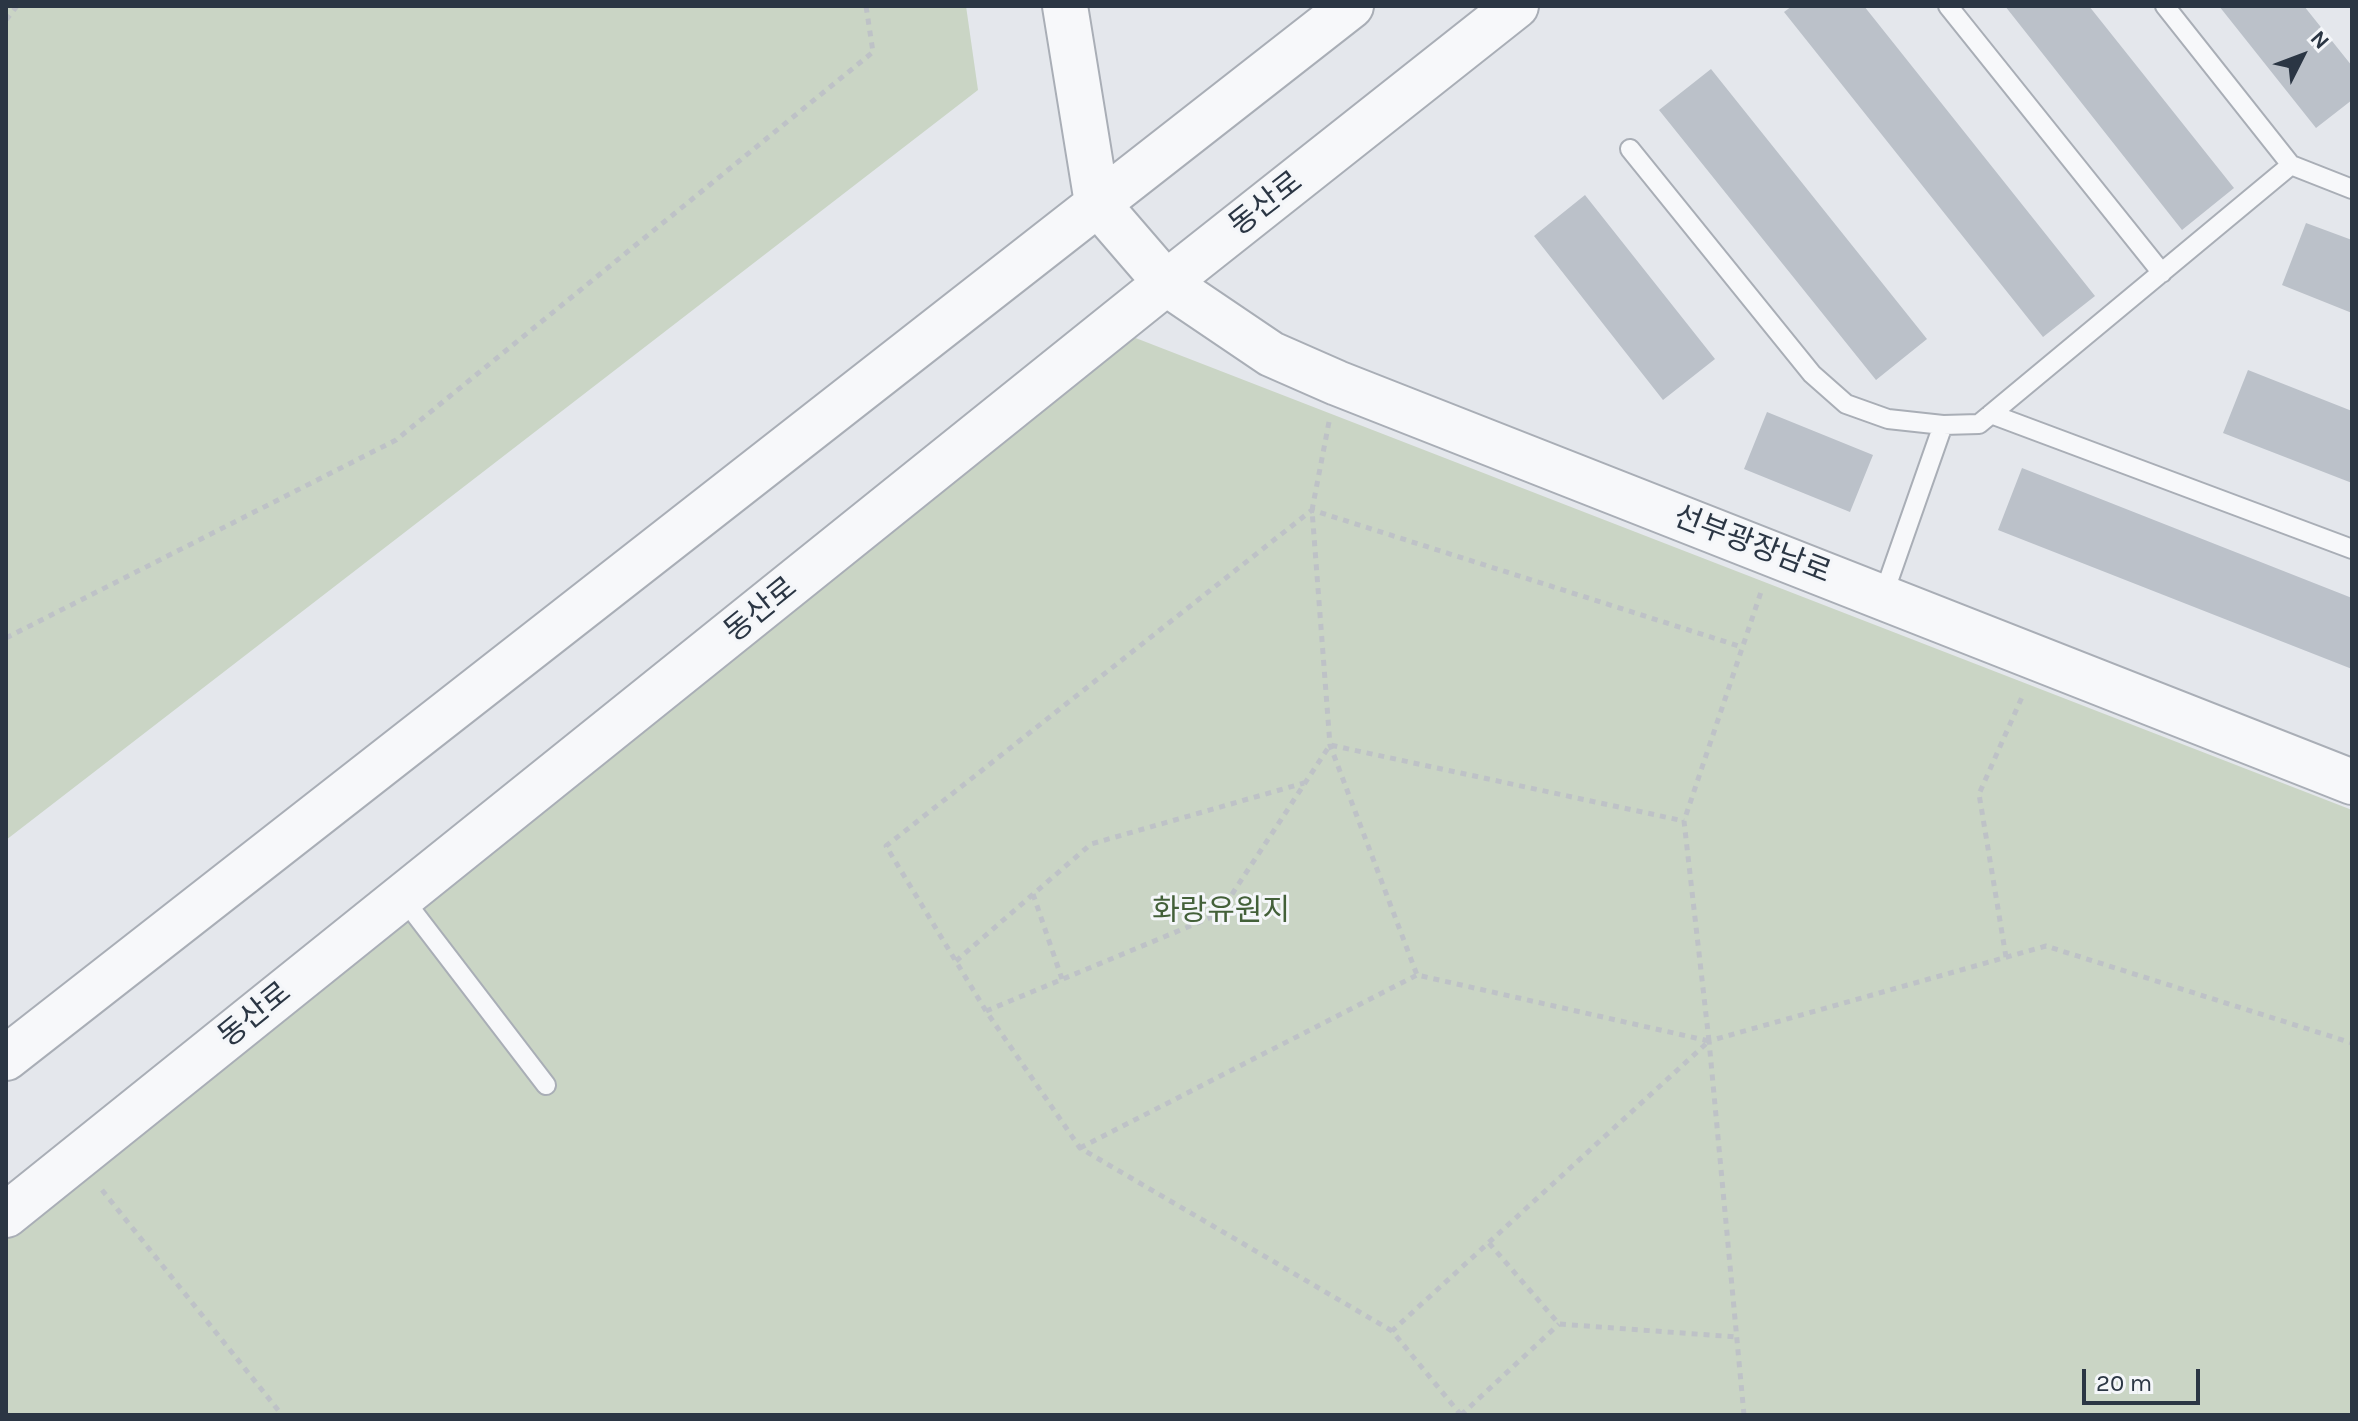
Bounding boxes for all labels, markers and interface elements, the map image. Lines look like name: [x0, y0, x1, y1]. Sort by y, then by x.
north arrow: [2262, 16, 2342, 96]
text: N: [2305, 25, 2335, 55]
street label: 동산로: [1222, 164, 1310, 244]
street label: 선부광장남로: [1668, 499, 1836, 591]
street label: 동산로: [717, 570, 805, 650]
park label: 화랑유원지: [1152, 893, 1290, 929]
street label: 동산로: [211, 975, 299, 1055]
scale bar: [2086, 1353, 2204, 1403]
text: 20 m: [2096, 1369, 2152, 1397]

